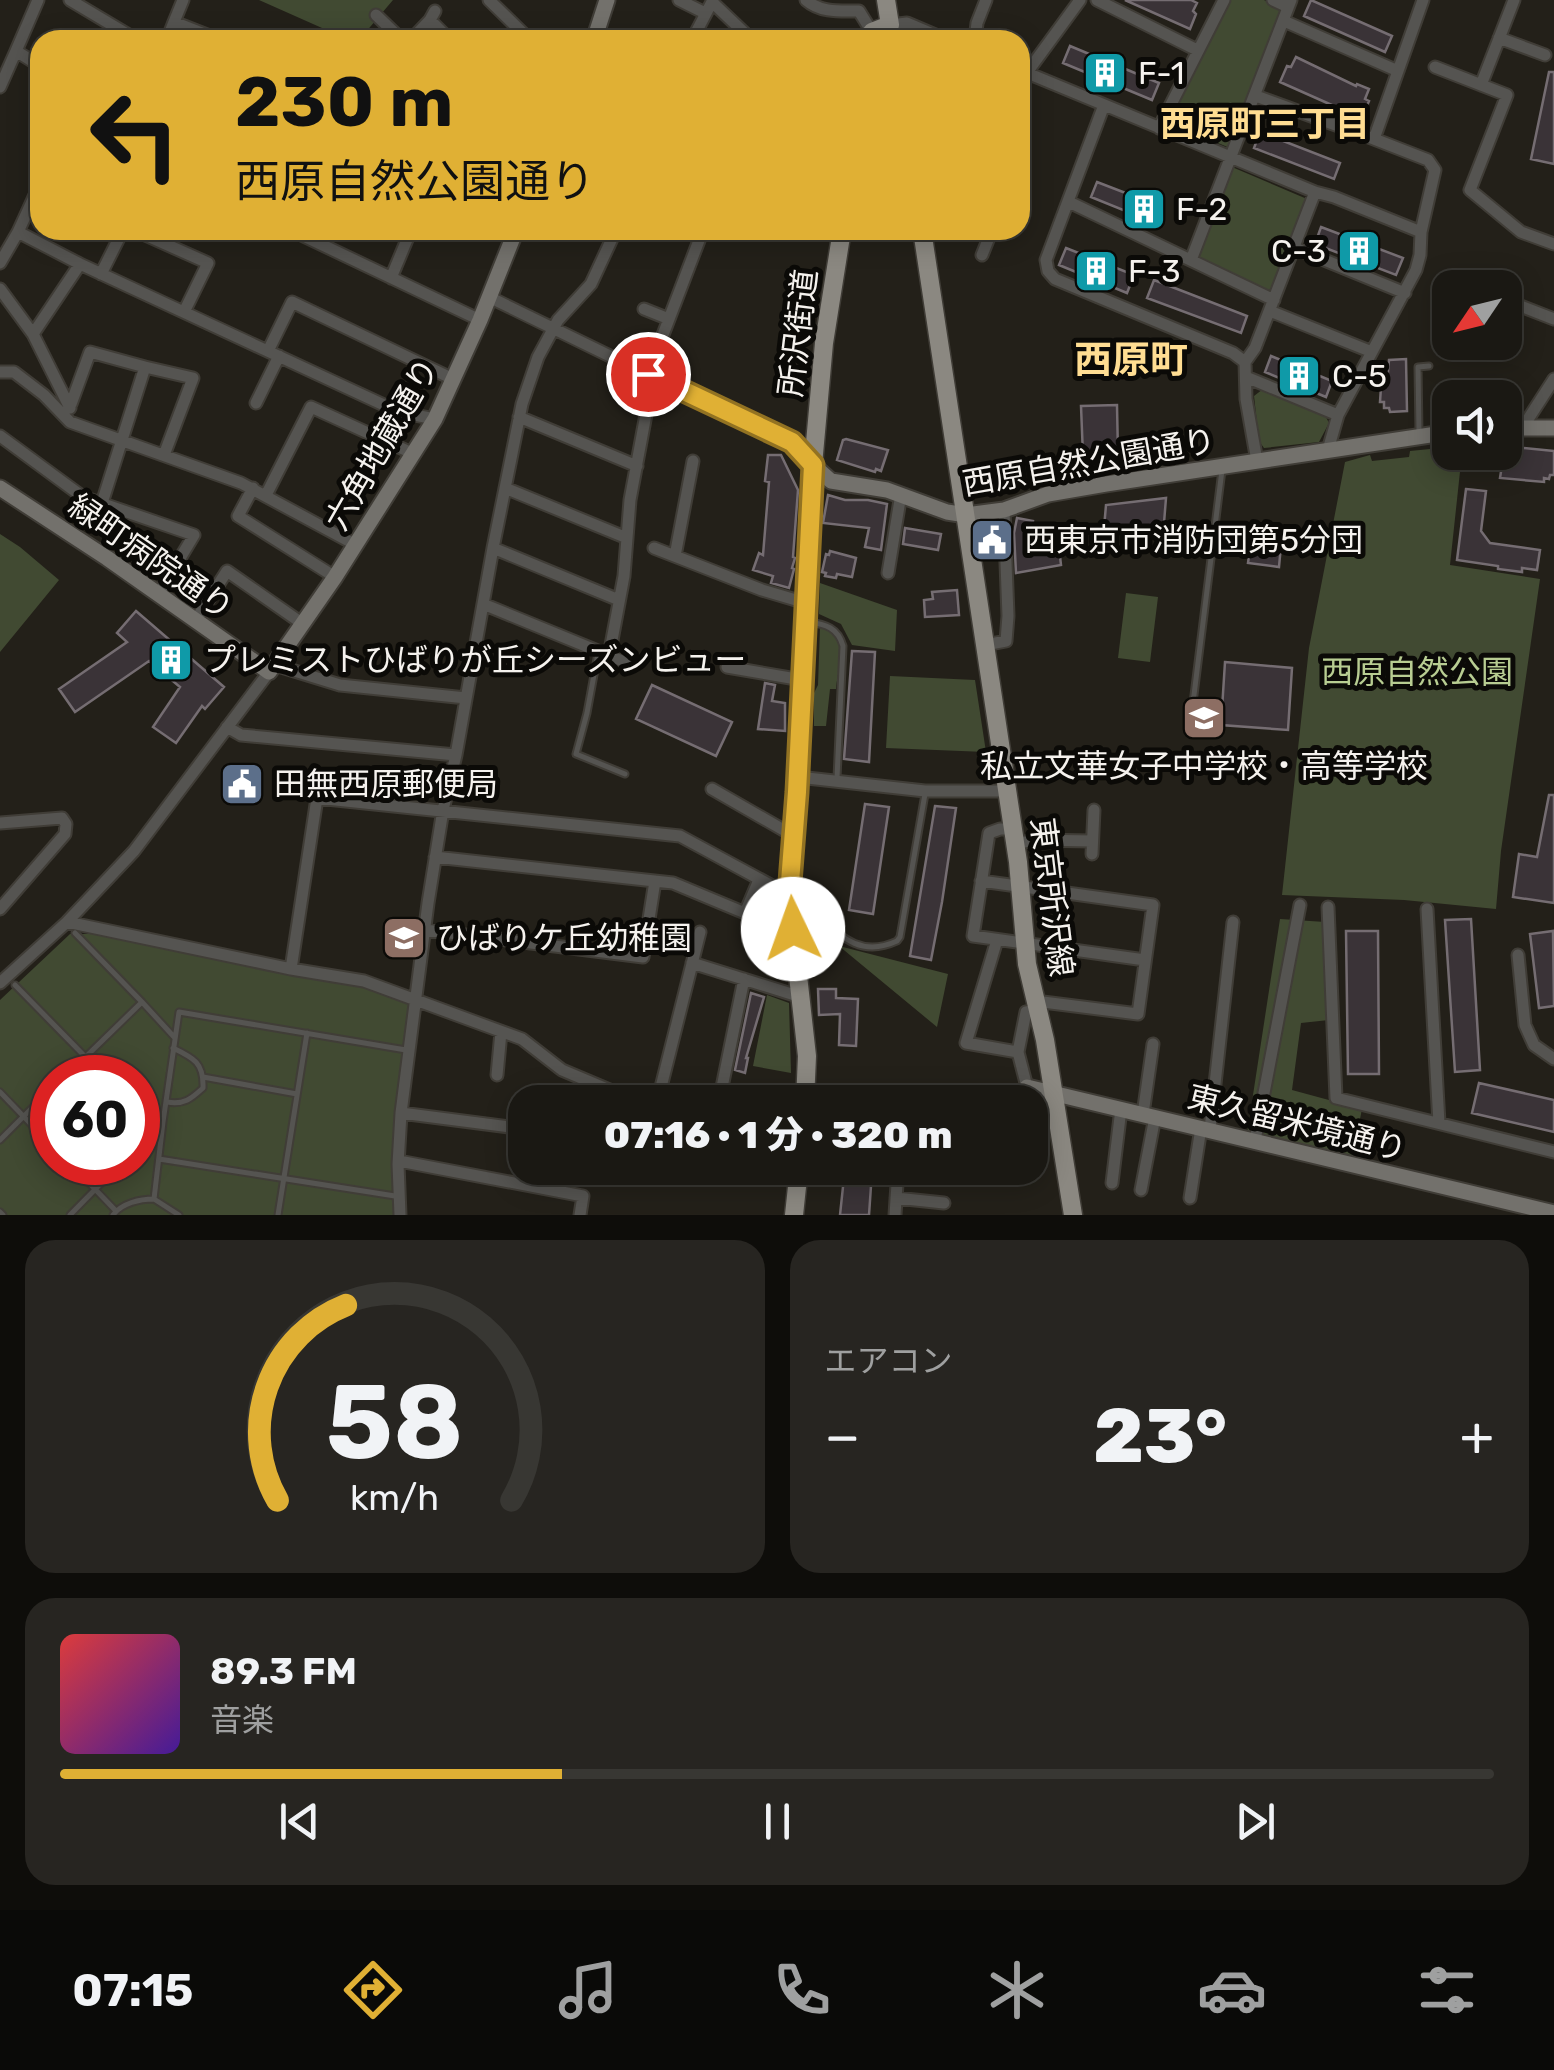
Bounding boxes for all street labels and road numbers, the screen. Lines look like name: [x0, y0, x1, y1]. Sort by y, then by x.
street label: 所沢街道: [771, 267, 825, 399]
street label: 六角地蔵通り: [318, 351, 446, 537]
street label: 西原自然公園通り: [960, 421, 1218, 503]
street label: 緑町病院通り: [61, 486, 241, 628]
street label: 東京所沢線: [1023, 815, 1081, 979]
street label: 東久留米境通り: [1184, 1077, 1410, 1169]

